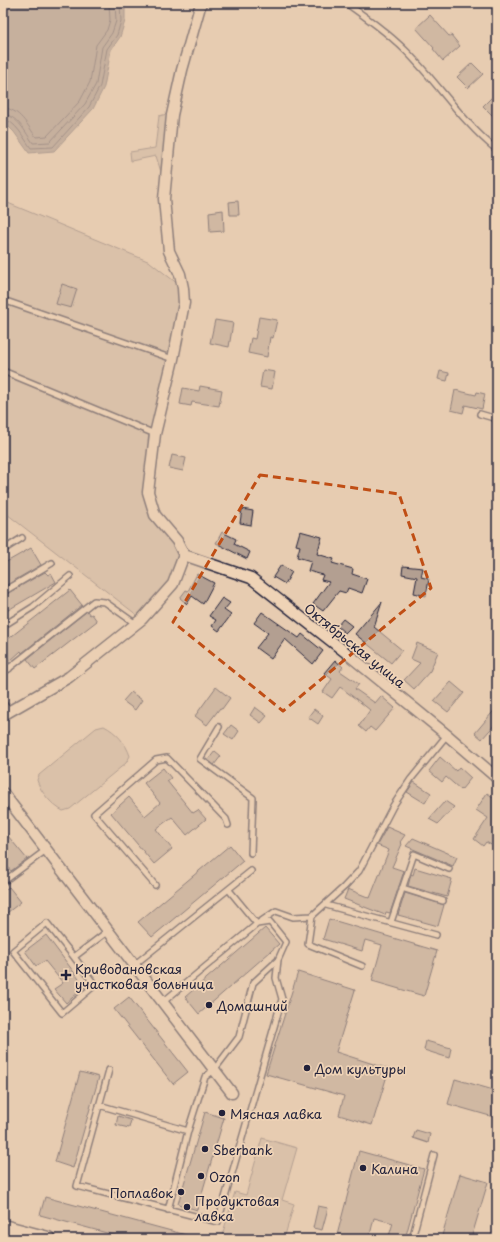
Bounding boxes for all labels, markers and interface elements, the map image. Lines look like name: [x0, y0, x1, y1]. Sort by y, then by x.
street label: Октябрьская улица: [300, 598, 410, 692]
place label: Криводановская участковая больница: [75, 959, 214, 993]
marker: Криводановская участковая больница: [60, 969, 72, 981]
place label: Домашний: [216, 996, 288, 1015]
marker: Домашний: [204, 1000, 214, 1010]
place label: Дом культуры: [314, 1059, 406, 1078]
marker: Дом культуры: [302, 1063, 312, 1073]
place label: Мясная лавка: [230, 1104, 323, 1123]
marker: Мясная лавка: [217, 1108, 227, 1118]
place label: Sberbank: [213, 1140, 273, 1159]
marker: Sberbank: [200, 1144, 210, 1154]
place label: Калина: [371, 1159, 419, 1178]
marker: Калина: [358, 1163, 368, 1173]
place label: Ozon: [209, 1167, 240, 1186]
marker: Ozon: [196, 1171, 206, 1181]
place label: Поплавок: [110, 1183, 173, 1202]
marker: Поплавок: [176, 1187, 186, 1197]
place label: Продуктовая лавка: [194, 1191, 280, 1225]
marker: Продуктовая лавка: [182, 1202, 192, 1212]

